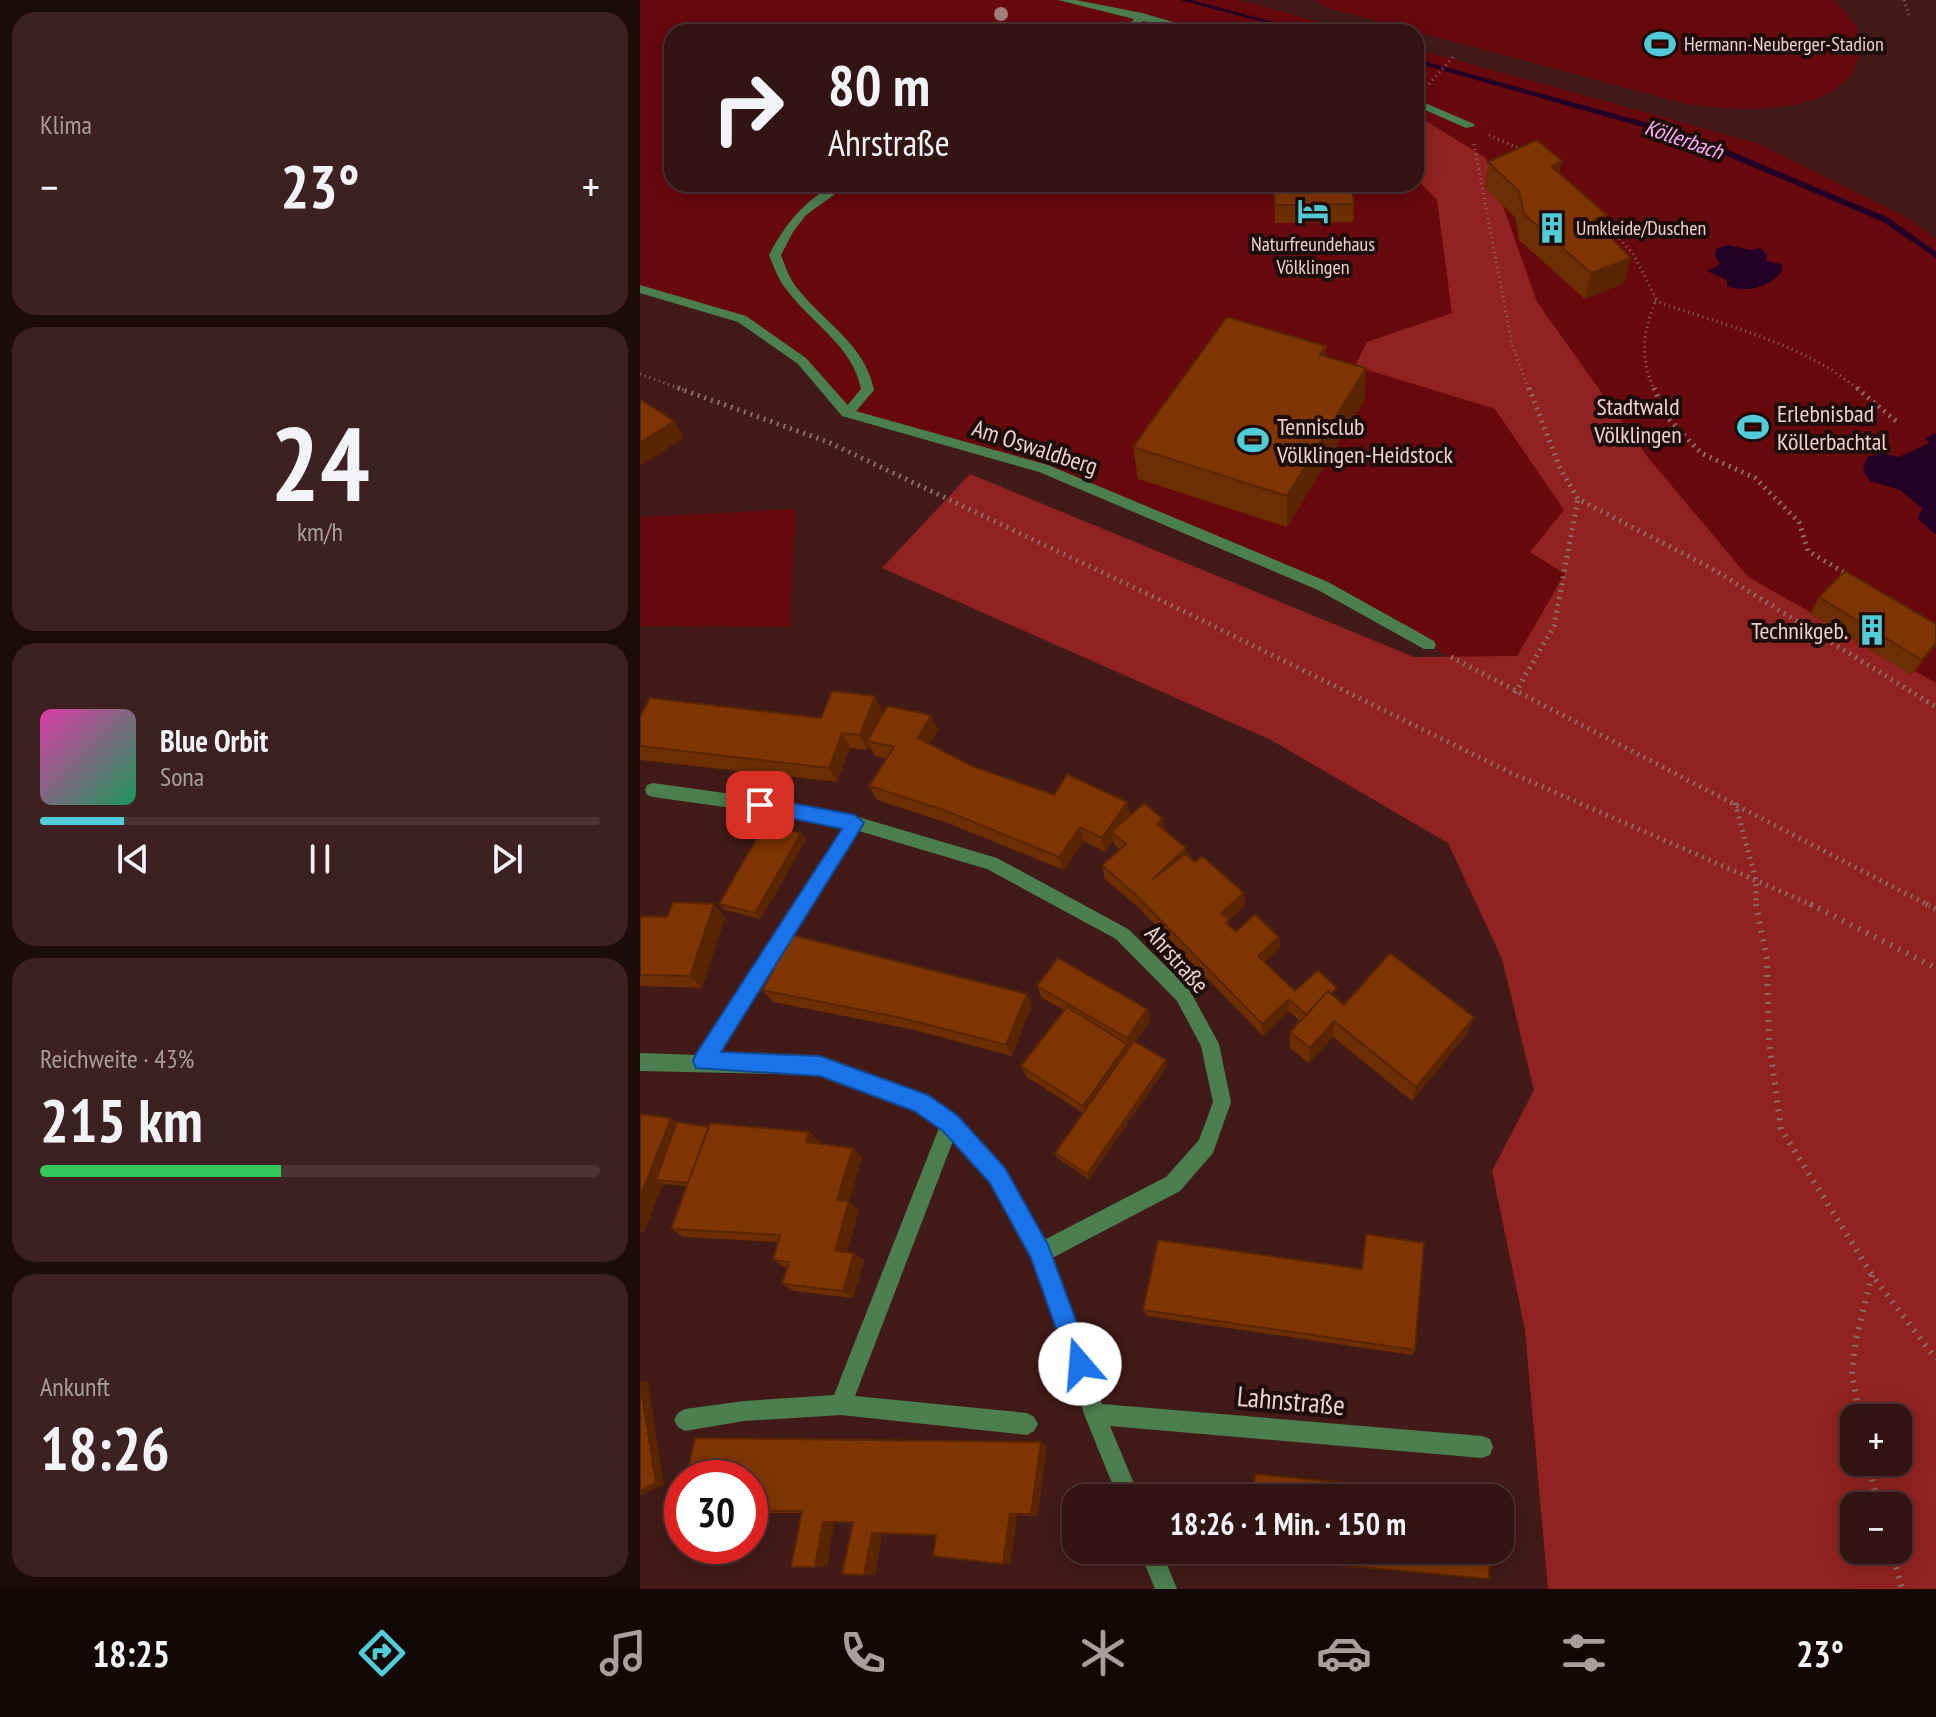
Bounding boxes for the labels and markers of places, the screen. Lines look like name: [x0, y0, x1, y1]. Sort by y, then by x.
sports icon: Hermann-Neuberger-Stadion: [1643, 27, 1677, 61]
place label: Hermann-Neuberger-Stadion: [1684, 31, 1884, 57]
hotel icon: Naturfreundehaus Völklingen: [1296, 194, 1330, 228]
building icon: Umkleide/Duschen: [1535, 211, 1569, 245]
place label: Umkleide/Duschen: [1576, 215, 1706, 241]
place label: Naturfreundehaus Völklingen: [1251, 231, 1375, 280]
place label: Erlebnisbad Köllerbachtal: [1777, 398, 1887, 457]
sports icon: Erlebnisbad Köllerbachtal: [1736, 410, 1770, 444]
place label: Tennisclub Völklingen-Heidstock: [1276, 411, 1453, 470]
sports icon: Tennisclub Völklingen-Heidstock: [1236, 423, 1270, 457]
building icon: Technikgeb.: [1855, 613, 1889, 647]
place label: Technikgeb.: [1751, 615, 1848, 646]
pin: [726, 771, 794, 839]

